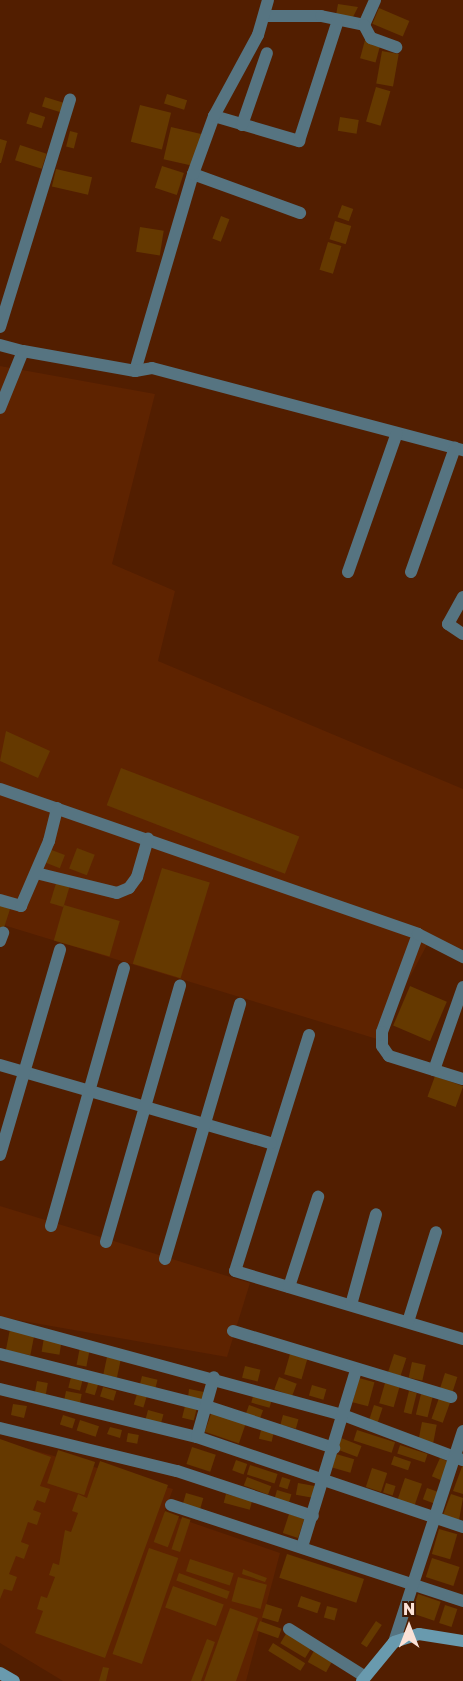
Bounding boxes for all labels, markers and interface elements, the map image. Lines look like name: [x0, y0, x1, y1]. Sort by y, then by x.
north arrow: [379, 1597, 439, 1657]
text: N: [403, 1599, 415, 1619]

